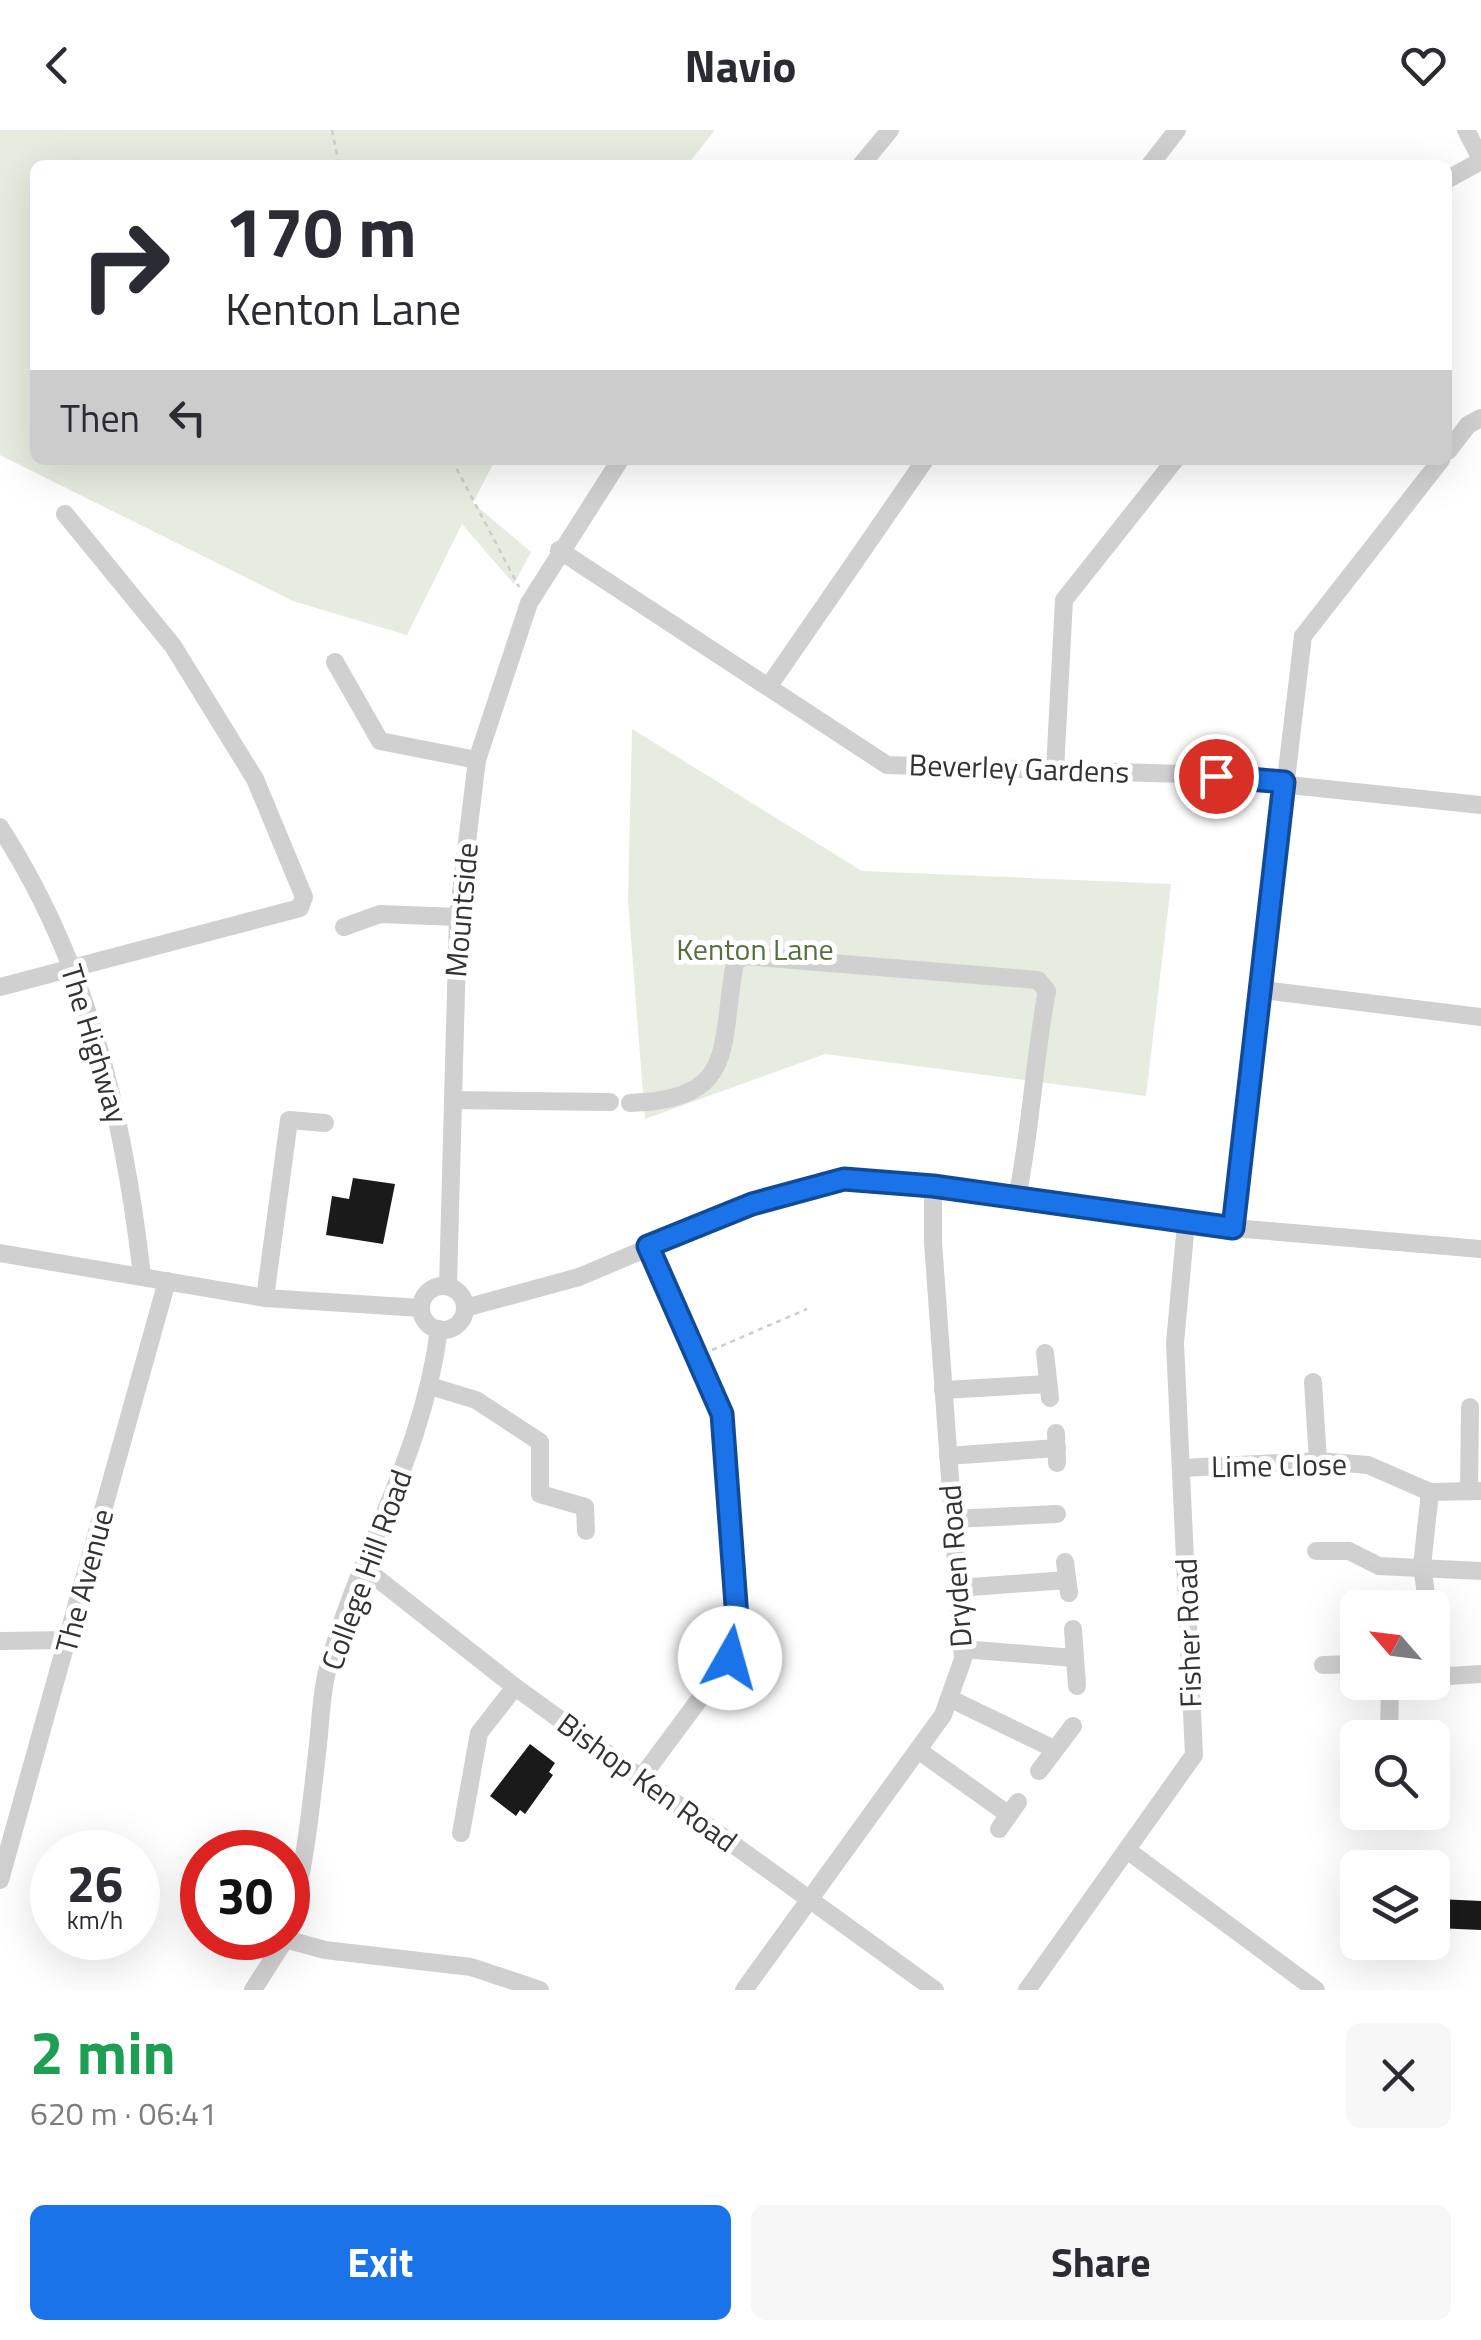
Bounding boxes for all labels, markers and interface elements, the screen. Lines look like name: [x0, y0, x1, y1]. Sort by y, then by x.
text: Navio: [685, 31, 796, 99]
icon: back: [30, 38, 85, 93]
icon: heart: [1396, 38, 1451, 93]
text: 170 m: [225, 178, 417, 284]
icon: right: [60, 200, 190, 330]
text: Kenton Lane: [225, 274, 461, 342]
text: Then: [60, 389, 140, 447]
icon: left: [160, 390, 215, 445]
pin: [1174, 734, 1259, 819]
street label: Beverley Gardens: [908, 741, 1130, 795]
icon: arrive: [1189, 749, 1244, 804]
street label: Mountside: [432, 841, 490, 979]
park label: Kenton Lane: [676, 926, 834, 972]
street label: The Highway: [49, 959, 141, 1129]
street label: Lime Close: [1211, 1441, 1347, 1489]
street label: College Hill Road: [308, 1463, 424, 1676]
street label: Dryden Road: [926, 1483, 984, 1649]
street label: The Avenue: [43, 1504, 125, 1658]
street label: Fisher Road: [1162, 1558, 1214, 1709]
north arrow: [1340, 1590, 1450, 1700]
map controls: [1340, 1590, 1450, 1960]
position arrow: [678, 1606, 782, 1710]
street label: Bishop Ken Road: [548, 1701, 747, 1863]
button: search: [1340, 1720, 1450, 1830]
speed limit sign: 30: [180, 1830, 310, 1960]
text: 26: [67, 1845, 123, 1921]
button: layers: [1340, 1850, 1450, 1960]
text: km/h: [67, 1901, 123, 1939]
text: 2 min: [30, 2006, 176, 2097]
button: close: [1346, 2023, 1451, 2128]
text: 620 m · 06:41: [30, 2089, 217, 2137]
button: Exit: [30, 2205, 731, 2320]
button: Share: [751, 2205, 1451, 2320]

